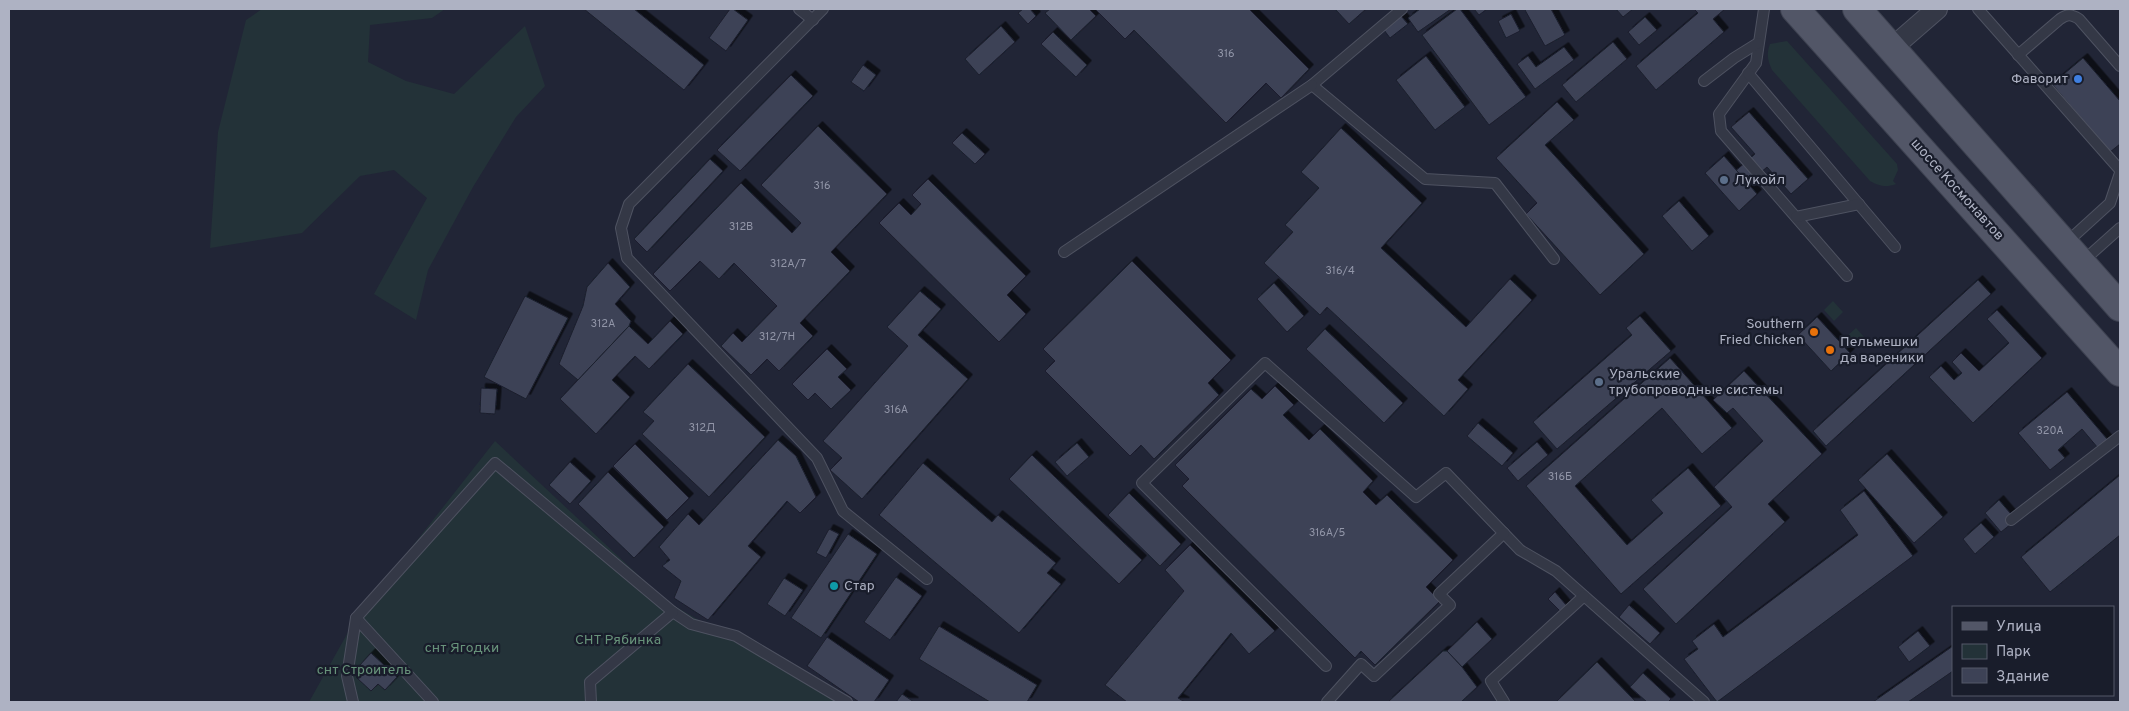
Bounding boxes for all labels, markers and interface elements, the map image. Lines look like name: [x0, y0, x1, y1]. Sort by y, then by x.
house number: 316: [1217, 47, 1235, 61]
place label: Фаворит: [2011, 71, 2068, 88]
marker: Фаворит: [2072, 73, 2084, 85]
street label: шоссе Космонавтов: [1907, 136, 2007, 244]
place label: Лукойл: [1734, 172, 1785, 189]
marker: Лукойл: [1718, 174, 1730, 186]
house number: 316: [813, 179, 831, 193]
house number: 312В: [729, 220, 753, 234]
house number: 312А/7: [770, 257, 806, 271]
house number: 316/4: [1325, 264, 1355, 278]
place label: Southern Fried Chicken: [1719, 316, 1804, 349]
house number: 312А: [591, 317, 615, 331]
marker: Southern Fried Chicken: [1808, 326, 1820, 338]
house number: 312/7Н: [759, 330, 795, 344]
place label: Пельмешки да вареники: [1840, 334, 1924, 367]
marker: Пельмешки да вареники: [1824, 344, 1836, 356]
place label: Уральские трубопроводные системы: [1609, 366, 1783, 399]
marker: Уральские трубопроводные системы: [1593, 376, 1605, 388]
house number: 316А: [884, 403, 908, 417]
house number: 312Д: [689, 421, 715, 435]
house number: 320А: [2036, 424, 2064, 438]
house number: 316Б: [1548, 470, 1572, 484]
house number: 316А/5: [1309, 526, 1346, 540]
place label: Стар: [844, 578, 875, 595]
marker: Стар: [828, 580, 840, 592]
legend: [1952, 606, 2114, 696]
text: Улица: [1996, 618, 2041, 637]
park label: СНТ Рябинка: [575, 632, 661, 649]
park label: снт Ягодки: [425, 640, 499, 657]
text: Парк: [1996, 643, 2031, 662]
park label: снт Строитель: [317, 662, 411, 679]
text: Здание: [1996, 668, 2049, 687]

